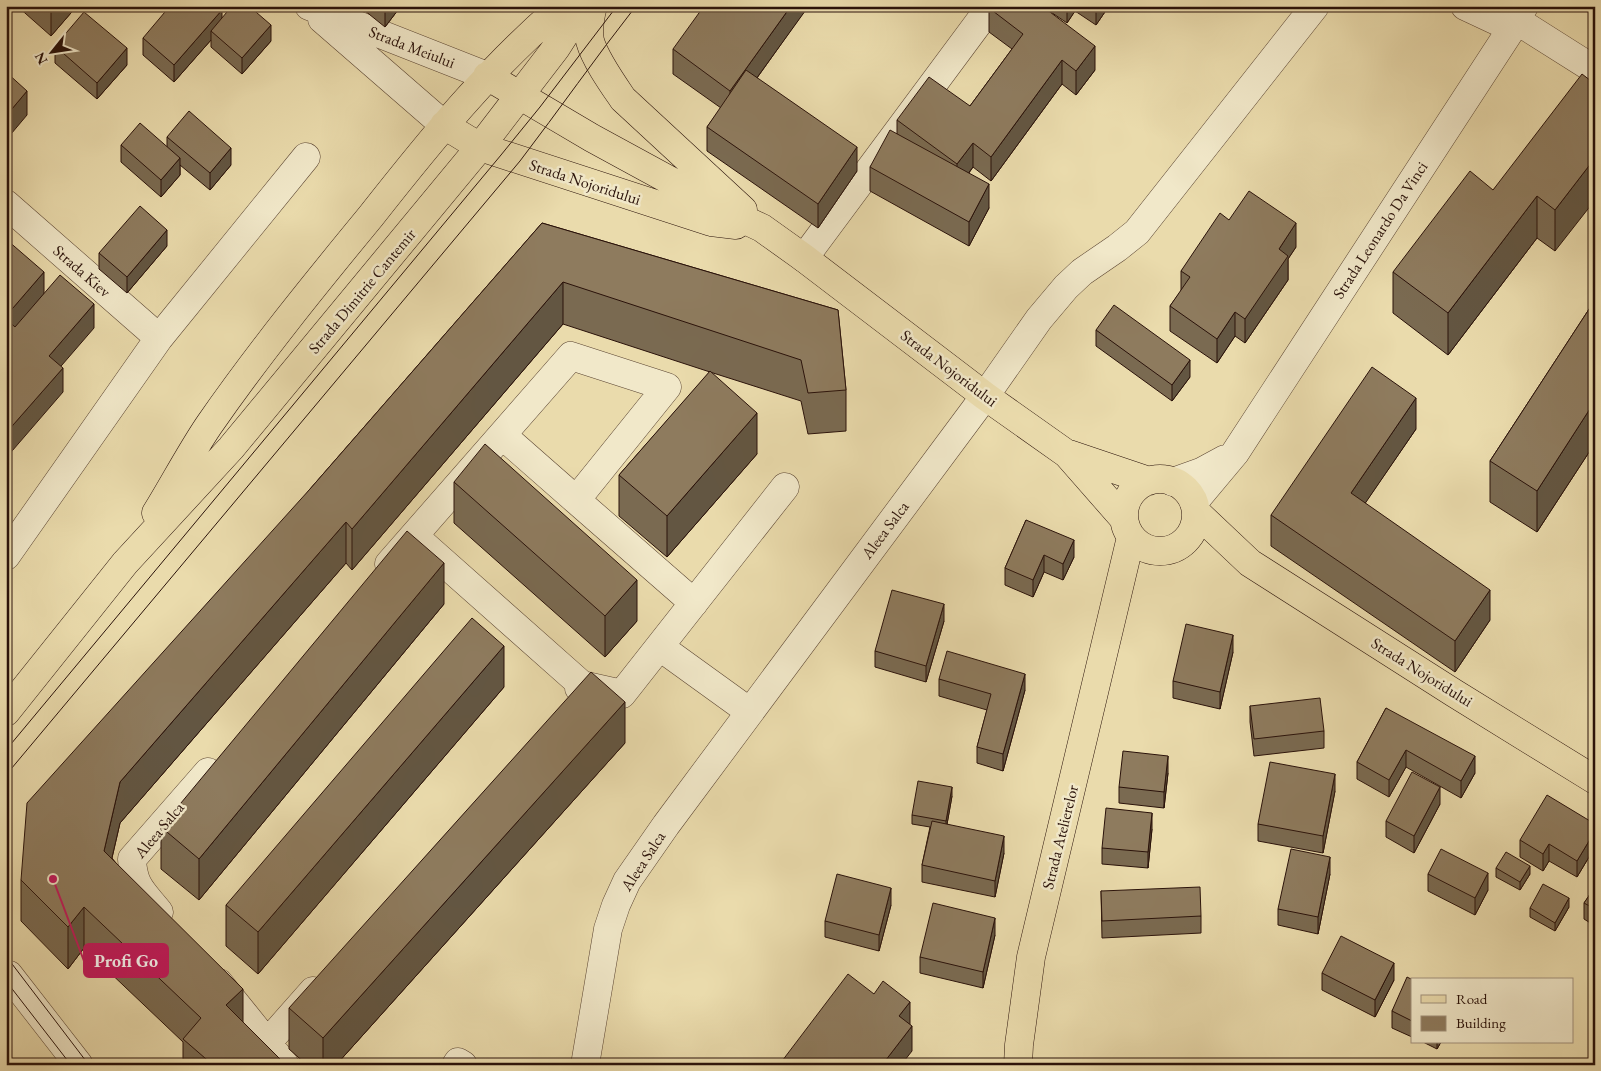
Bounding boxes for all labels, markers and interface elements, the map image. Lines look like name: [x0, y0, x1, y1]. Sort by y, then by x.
street label: Strada Meiului: [366, 21, 458, 73]
north arrow: [28, 28, 78, 78]
text: N: [30, 49, 51, 68]
street label: Strada Nojoridului: [527, 154, 643, 210]
street label: Strada Leonardo Da Vinci: [1328, 157, 1432, 303]
street label: Strada Dimitrie Cantemir: [303, 224, 421, 358]
street label: Strada Kiev: [49, 240, 116, 303]
street label: Strada Nojoridului: [896, 325, 1002, 411]
street label: Aleea Salca: [856, 496, 914, 564]
street label: Strada Nojoridului: [1367, 632, 1477, 712]
street label: Strada Atelierelor: [1037, 782, 1083, 891]
street label: Aleea Salca: [129, 797, 189, 863]
street label: Aleea Salca: [615, 827, 670, 896]
callout: Profi Go: [84, 944, 168, 977]
text: Profi Go: [94, 949, 158, 972]
legend: [1411, 978, 1574, 1044]
text: Road: [1456, 989, 1488, 1008]
text: Building: [1456, 1013, 1506, 1032]

